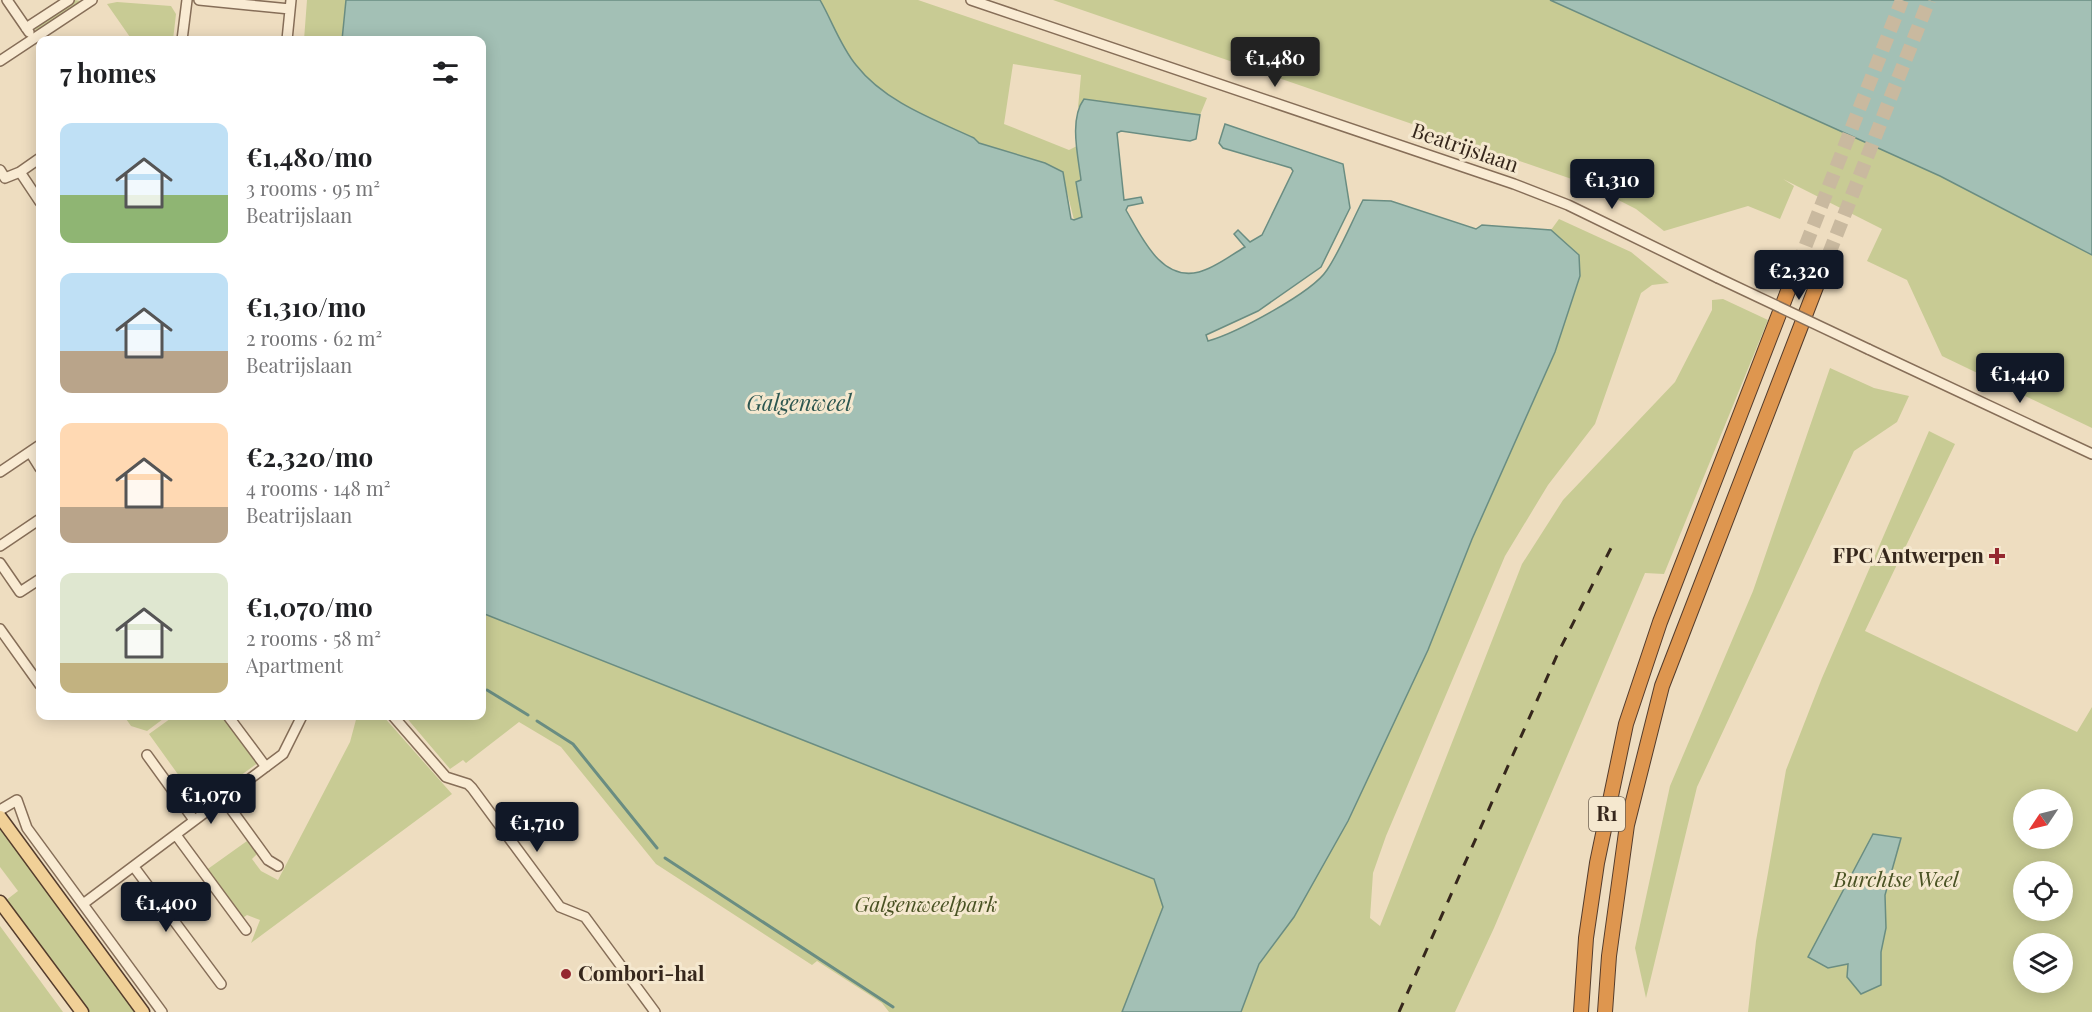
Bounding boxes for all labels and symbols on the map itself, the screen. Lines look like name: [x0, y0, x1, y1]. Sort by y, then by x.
pin: €1,480: [1226, 37, 1324, 88]
street label: Beatrijslaan: [1408, 115, 1523, 178]
pin: €1,310: [1563, 159, 1661, 210]
pin: €2,320: [1750, 250, 1848, 301]
pin: €1,440: [1971, 353, 2069, 404]
water label: Galgenweel: [746, 387, 853, 417]
place label: FPC Antwerpen: [1833, 540, 1984, 568]
marker: FPC Antwerpen: [1988, 547, 2006, 565]
pin: €1,070: [162, 774, 260, 825]
north arrow: [2013, 789, 2073, 849]
road number: R1: [1589, 797, 1625, 831]
pin: €1,710: [488, 802, 586, 853]
park label: Burchtse Weel: [1832, 864, 1960, 892]
pin: €1,400: [117, 882, 215, 933]
park label: Galgenweelpark: [855, 889, 998, 917]
place label: Combori-hal: [578, 958, 705, 986]
marker: Combori-hal: [559, 967, 573, 981]

